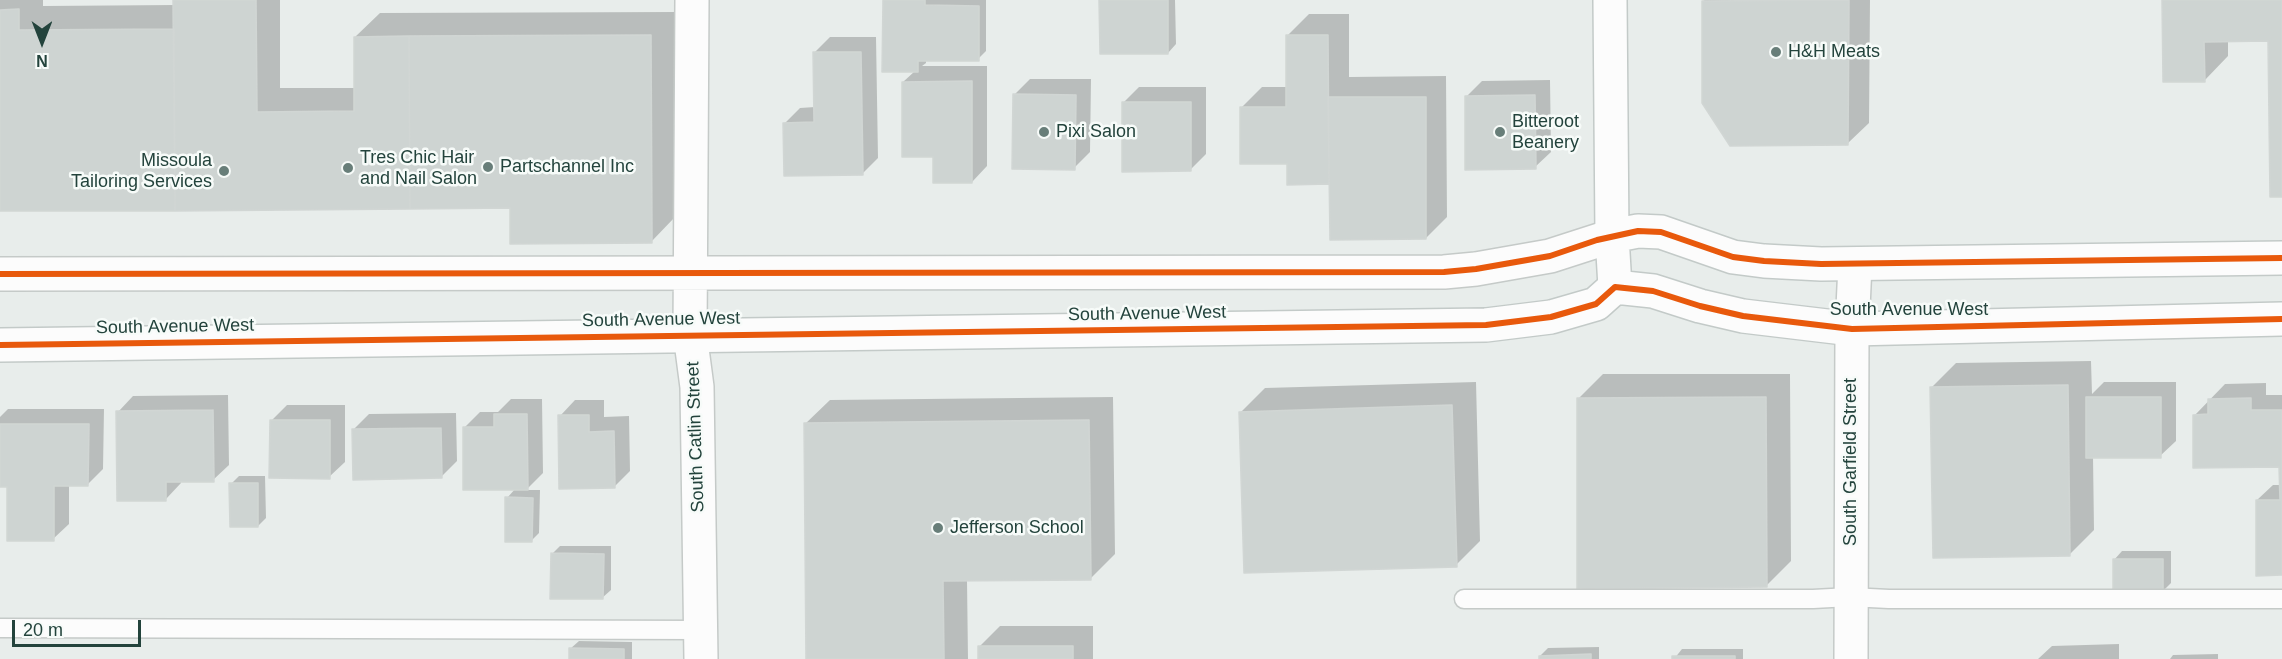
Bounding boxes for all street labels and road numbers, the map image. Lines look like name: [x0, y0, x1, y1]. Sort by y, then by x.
street label: South Avenue West: [1830, 299, 1988, 321]
street label: South Avenue West: [1068, 302, 1226, 326]
street label: South Avenue West: [582, 308, 740, 332]
street label: South Avenue West: [96, 315, 254, 339]
street label: South Catlin Street: [683, 361, 709, 513]
street label: South Garfield Street: [1840, 378, 1862, 546]

